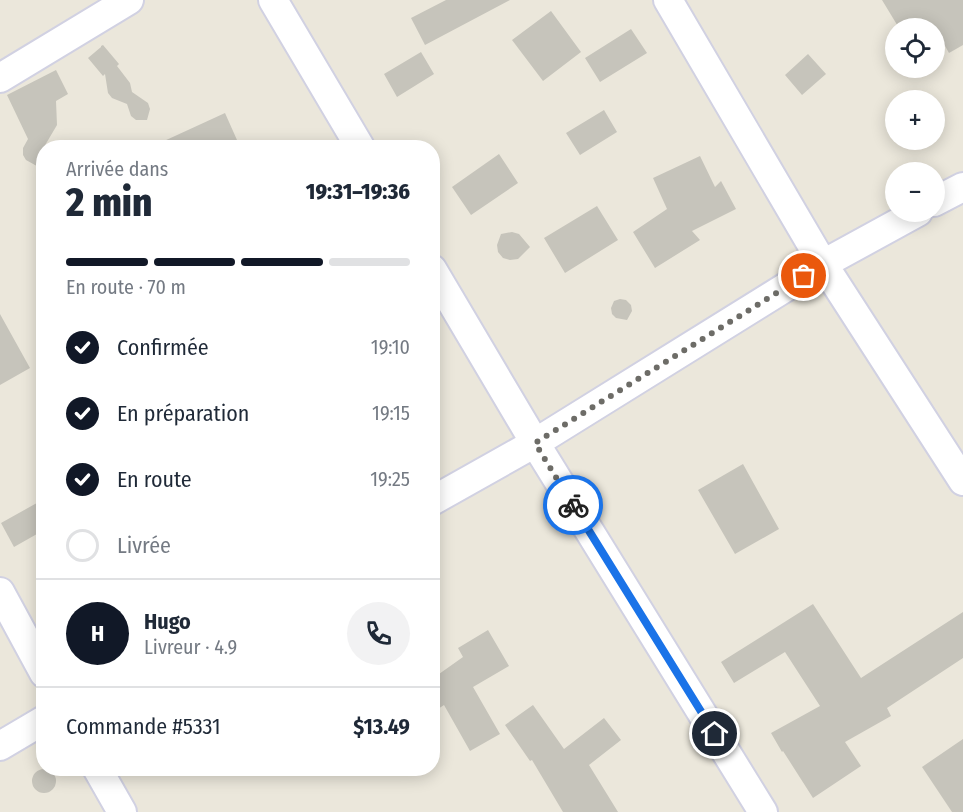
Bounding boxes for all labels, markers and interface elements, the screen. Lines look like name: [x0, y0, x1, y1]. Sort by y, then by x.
map controls: [885, 18, 945, 222]
button: locate: [885, 18, 945, 78]
button: +: [885, 90, 945, 150]
text: Arrivée dans: [66, 157, 168, 181]
button: −: [885, 162, 945, 222]
text: 19:31–19:36: [306, 178, 410, 205]
text: 2 min: [66, 180, 152, 226]
pin: [778, 250, 829, 301]
icon: bag: [787, 259, 820, 292]
text: En route · 70 m: [66, 275, 186, 299]
icon: check: [66, 331, 99, 364]
text: Confirmée: [117, 334, 209, 361]
text: 19:10: [371, 335, 410, 359]
icon: check: [66, 397, 99, 430]
text: En préparation: [117, 400, 249, 427]
text: 19:15: [372, 401, 410, 425]
icon: check: [66, 463, 99, 496]
text: En route: [117, 466, 192, 493]
text: 19:25: [370, 467, 410, 491]
courier: [543, 475, 603, 535]
icon: bike: [557, 489, 590, 522]
text: Livrée: [117, 532, 171, 559]
button: phone: [347, 602, 410, 665]
text: Hugo: [144, 608, 191, 635]
text: H: [91, 620, 104, 647]
text: Livreur · 4.9: [144, 635, 237, 659]
pin: [689, 708, 740, 759]
text: Commande #5331: [66, 713, 221, 740]
text: $13.49: [353, 713, 410, 740]
icon: home: [698, 717, 731, 750]

